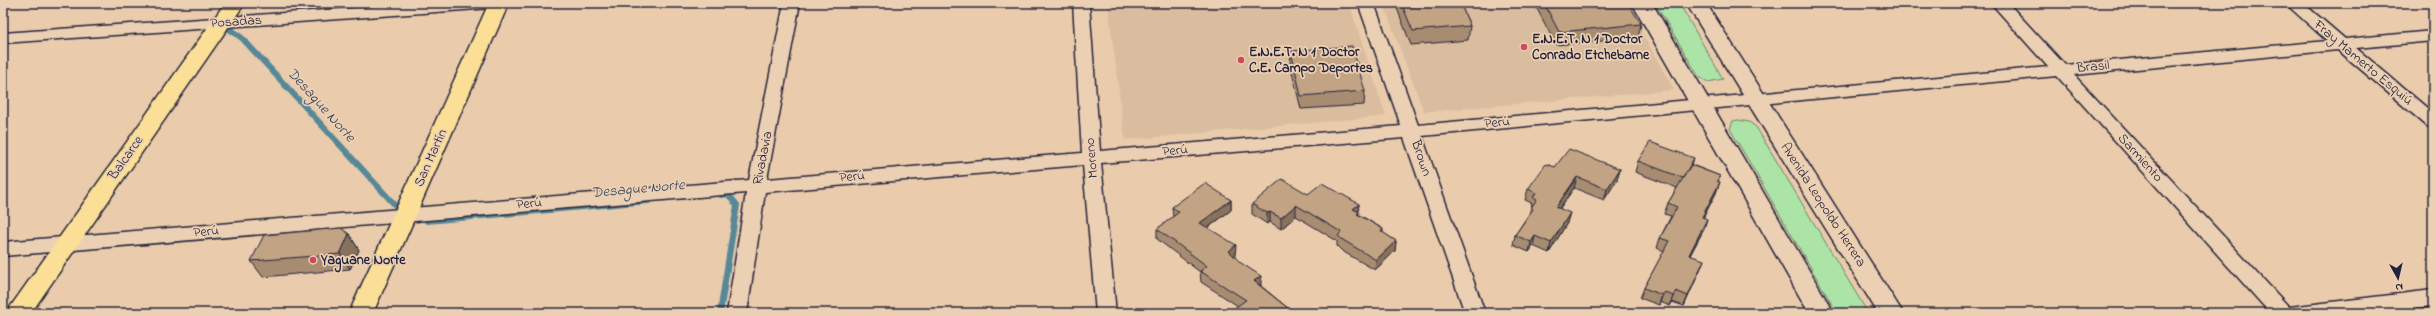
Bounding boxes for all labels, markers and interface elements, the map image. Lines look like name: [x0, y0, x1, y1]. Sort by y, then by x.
street label: Posadas: [209, 10, 263, 34]
street label: Fray Mamerto Esquiú: [2307, 14, 2417, 112]
place label: E.N.E.T. N 1 Doctor Conrado Etchebarne: [1532, 29, 1650, 66]
place label: E.N.E.T. N 1 Doctor C.E. Campo Deportes: [1249, 42, 1373, 79]
marker: E.N.E.T. N 1 Doctor Conrado Etchebarne: [1519, 42, 1529, 52]
marker: E.N.E.T. N 1 Doctor C.E. Campo Deportes: [1236, 55, 1246, 65]
street label: Brasil: [2074, 55, 2111, 79]
water label: Desague Norte: [281, 63, 361, 149]
street label: Perú: [1483, 111, 1511, 135]
street label: San Martín: [409, 126, 453, 190]
street label: Rivadavia: [748, 129, 778, 187]
street label: Sarmiento: [2112, 129, 2168, 187]
street label: Balcarce: [102, 131, 149, 185]
street label: Brown: [1405, 136, 1437, 179]
street label: Moreno: [1080, 137, 1104, 179]
street label: Perú: [1161, 139, 1189, 163]
street label: Avenida Leopoldo Herrera: [1775, 139, 1871, 271]
street label: Perú: [838, 165, 866, 189]
water label: Desague Norte: [590, 174, 687, 205]
street label: Perú: [515, 192, 543, 216]
street label: Perú: [192, 220, 220, 244]
place label: Yaguane Norte: [320, 250, 406, 273]
marker: Yaguane Norte: [308, 255, 318, 265]
north arrow: [2378, 258, 2418, 298]
text: N: [2394, 278, 2404, 295]

